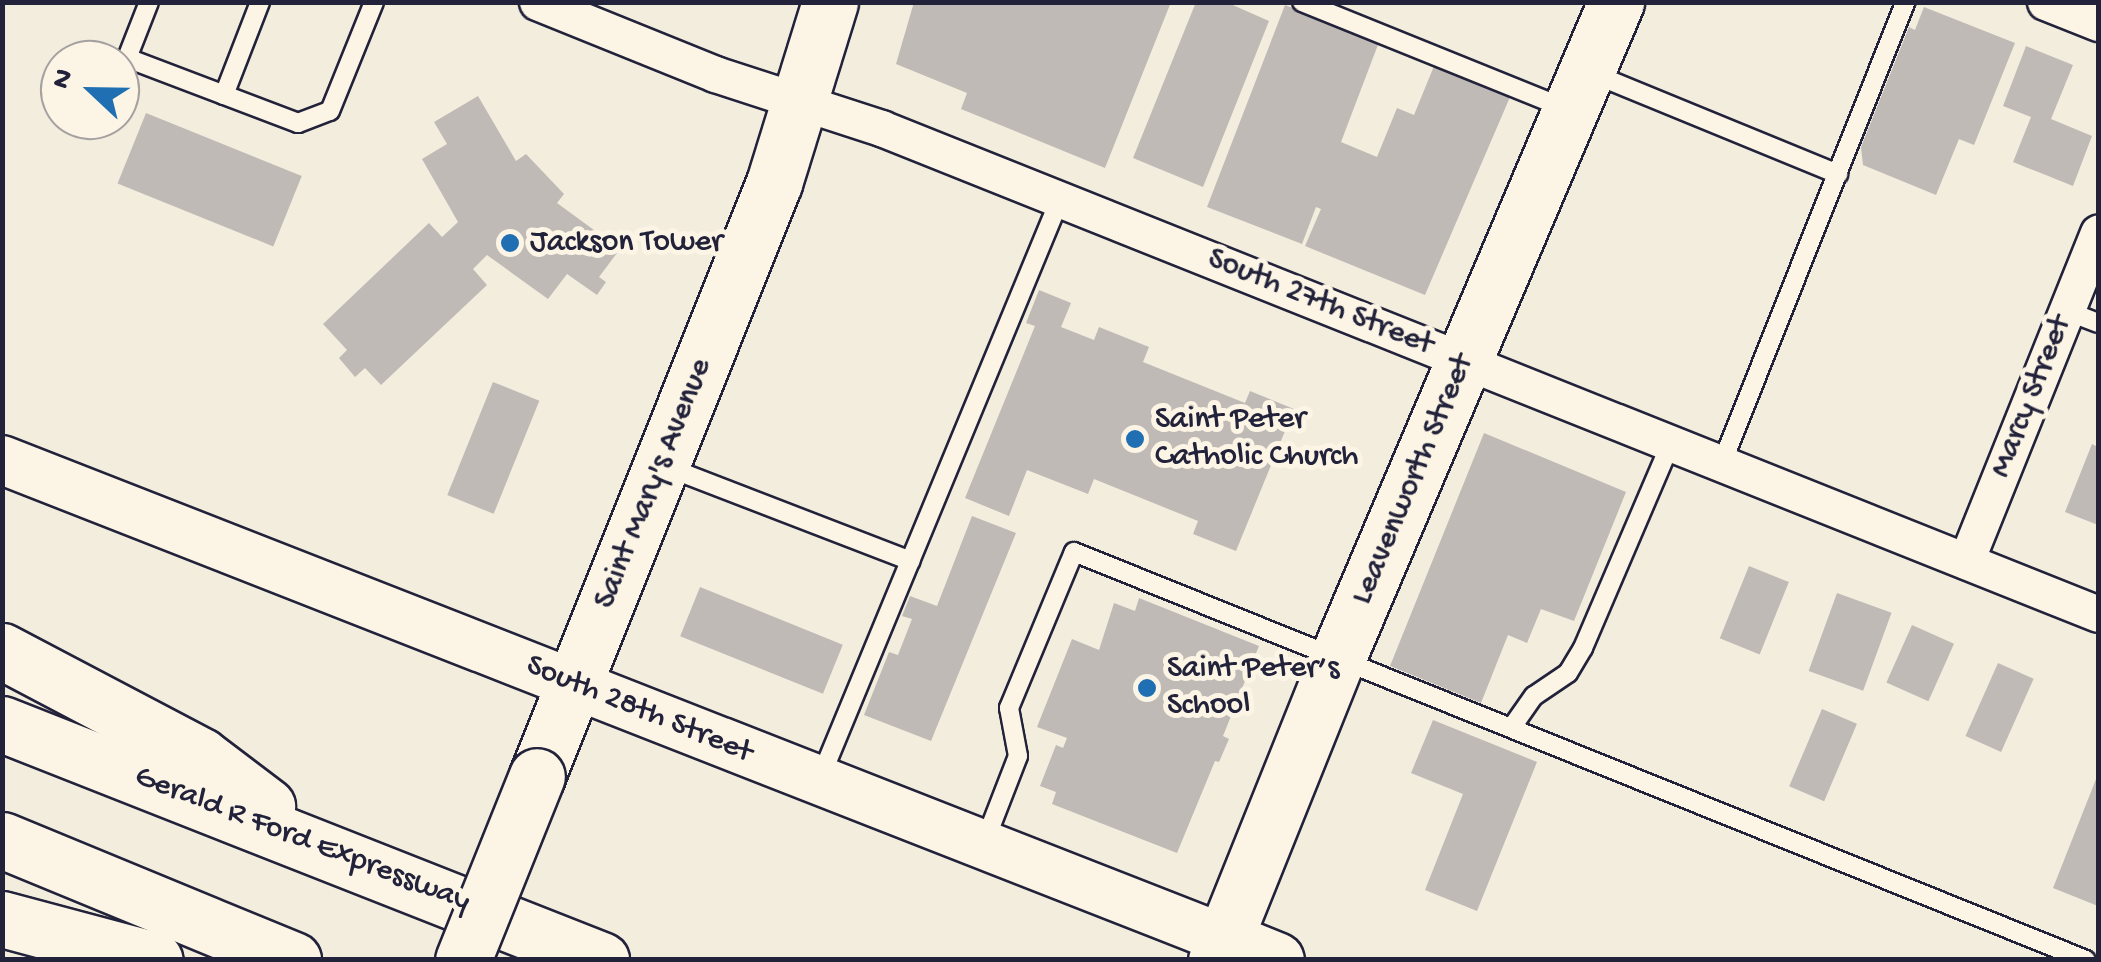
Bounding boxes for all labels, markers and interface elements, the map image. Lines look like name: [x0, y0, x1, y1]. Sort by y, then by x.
north arrow: [40, 40, 140, 140]
text: N: [45, 65, 82, 94]
place label: Jackson Tower: [530, 224, 723, 262]
marker: Jackson Tower: [499, 232, 521, 254]
street label: South 27th Street: [1202, 240, 1438, 366]
street label: Marcy Street: [1982, 311, 2082, 483]
street label: Leavenworth Street: [1344, 349, 1484, 611]
street label: Saint Mary's Avenue: [586, 353, 722, 615]
place label: Saint Peter Catholic Church: [1155, 402, 1358, 477]
marker: Saint Peter Catholic Church: [1124, 428, 1146, 450]
street label: South 28th Street: [520, 647, 758, 773]
place label: Saint Peter’s School: [1167, 651, 1339, 726]
marker: Saint Peter’s School: [1136, 677, 1158, 699]
street label: Gerald R Ford Expressway: [129, 758, 475, 922]

